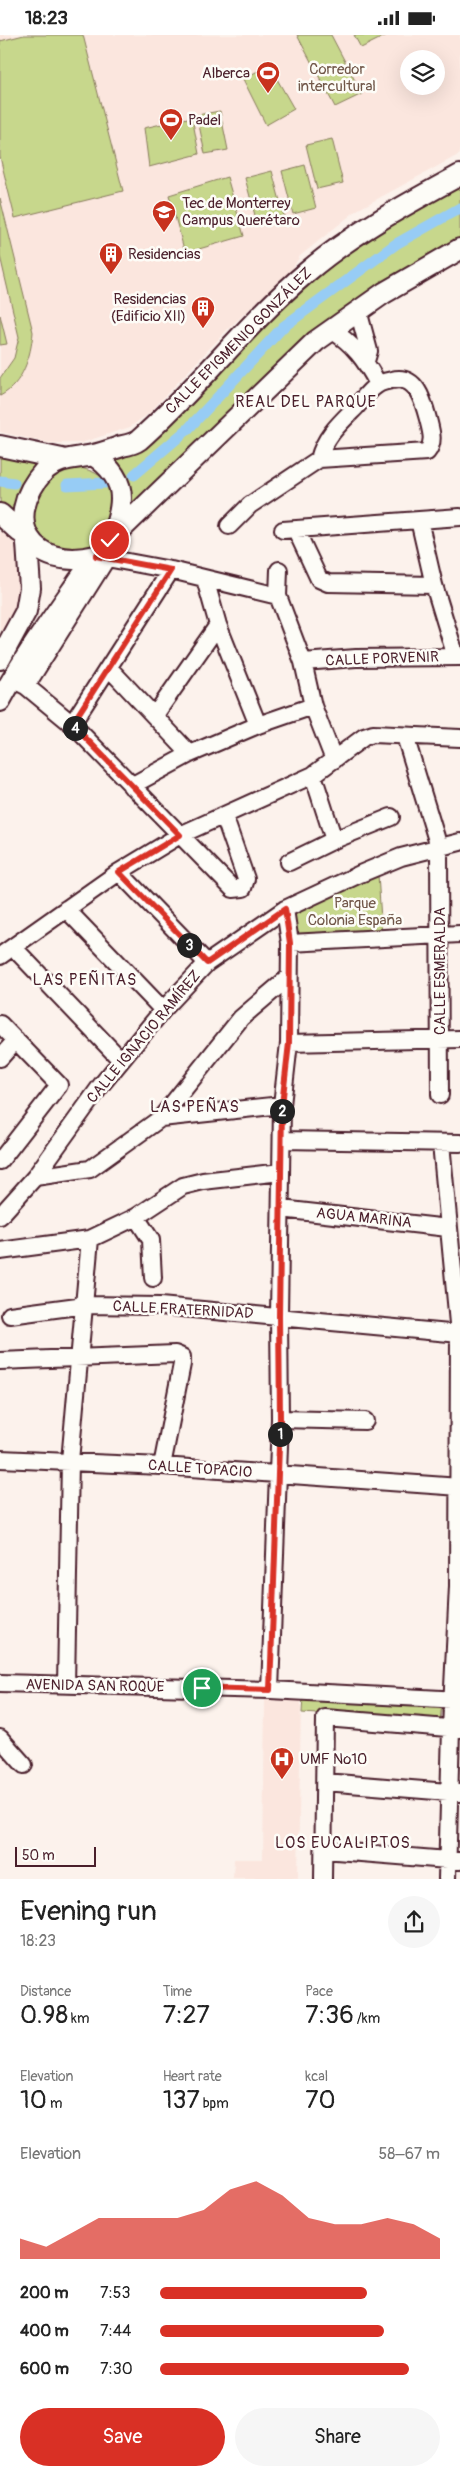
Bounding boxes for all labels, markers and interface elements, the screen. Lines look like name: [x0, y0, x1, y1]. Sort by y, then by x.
text: 18:23: [25, 6, 68, 30]
map controls: [400, 50, 445, 95]
button: layers: [400, 50, 445, 95]
sports icon: Alberca: [255, 60, 281, 94]
park label: Corredor intercultural: [298, 60, 376, 96]
place label: Alberca: [202, 64, 250, 83]
sports icon: Padel: [158, 107, 184, 141]
place label: Padel: [188, 111, 221, 130]
place label: Tec de Monterrey Campus Querétaro: [182, 194, 300, 230]
school or university icon: Tec de Monterrey Campus Querétaro: [151, 199, 177, 233]
building icon: Residencias: [98, 241, 124, 275]
place label: Residencias: [128, 245, 201, 264]
street label: CALLE EPIGMENIO GONZÁLEZ: [162, 264, 316, 418]
place label: Residencias (Edificio XII): [111, 290, 186, 326]
building icon: Residencias (Edificio XII): [190, 295, 216, 329]
district label: REAL DEL PARQUE: [235, 392, 377, 412]
pin: [89, 519, 131, 561]
icon: check: [96, 526, 124, 554]
street label: CALLE PORVENIR: [325, 648, 439, 670]
pin: 4: [62, 715, 88, 741]
text: 4: [71, 720, 80, 737]
park label: Parque Colonia España: [308, 894, 402, 930]
street label: CALLE ESMERALDA: [431, 907, 450, 1035]
pin: 3: [176, 933, 202, 957]
text: 3: [186, 937, 193, 954]
street label: CALLE IGNACIO RAMÍREZ: [83, 967, 205, 1107]
district label: LAS PEÑITAS: [33, 970, 137, 990]
district label: LAS PEÑAS: [150, 1097, 240, 1117]
pin: 2: [270, 1099, 294, 1123]
text: 2: [279, 1103, 286, 1120]
street label: AGUA MARINA: [315, 1204, 413, 1232]
street label: CALLE FRATERNIDAD: [112, 1297, 254, 1323]
pin: 1: [268, 1421, 292, 1447]
text: 1: [278, 1426, 283, 1443]
street label: CALLE TOPACIO: [147, 1456, 253, 1482]
pin: [181, 1667, 223, 1709]
icon: arrive: [188, 1674, 216, 1702]
street label: AVENIDA SAN ROQUE: [26, 1675, 165, 1697]
hospital icon: UMF No10: [269, 1746, 295, 1780]
place label: UMF No10: [300, 1750, 367, 1769]
district label: LOS EUCALIPTOS: [275, 1833, 411, 1853]
scale bar: [15, 1843, 96, 1867]
text: 50 m: [22, 1847, 55, 1864]
text: Evening run: [20, 1894, 157, 1929]
button: share: [388, 1896, 440, 1948]
text: 18:23: [20, 1931, 56, 1951]
text: Distance: [20, 1983, 71, 2000]
text: Time: [163, 1983, 192, 2000]
text: Pace: [305, 1983, 333, 2000]
text: 0.98: [20, 2000, 68, 2031]
text: 7:27: [163, 2000, 210, 2031]
text: 7:36: [305, 2000, 354, 2031]
text: km: [68, 2010, 89, 2027]
text: /km: [354, 2010, 380, 2027]
text: Elevation: [20, 2068, 73, 2085]
text: Heart rate: [163, 2068, 222, 2085]
text: kcal: [305, 2068, 328, 2085]
text: 10: [20, 2085, 47, 2116]
text: 137: [163, 2085, 200, 2116]
text: 70: [305, 2085, 336, 2116]
text: m: [47, 2095, 62, 2112]
text: bpm: [200, 2095, 229, 2112]
text: Elevation: [20, 2144, 81, 2164]
text: 58–67 m: [379, 2144, 440, 2164]
text: 200 m: [20, 2283, 68, 2303]
text: 7:53: [100, 2283, 130, 2303]
text: 400 m: [20, 2321, 69, 2341]
text: 7:44: [100, 2321, 131, 2341]
text: 600 m: [20, 2359, 69, 2379]
text: 7:30: [100, 2359, 133, 2379]
button: Save: [20, 2408, 225, 2466]
button: Share: [235, 2408, 440, 2466]

